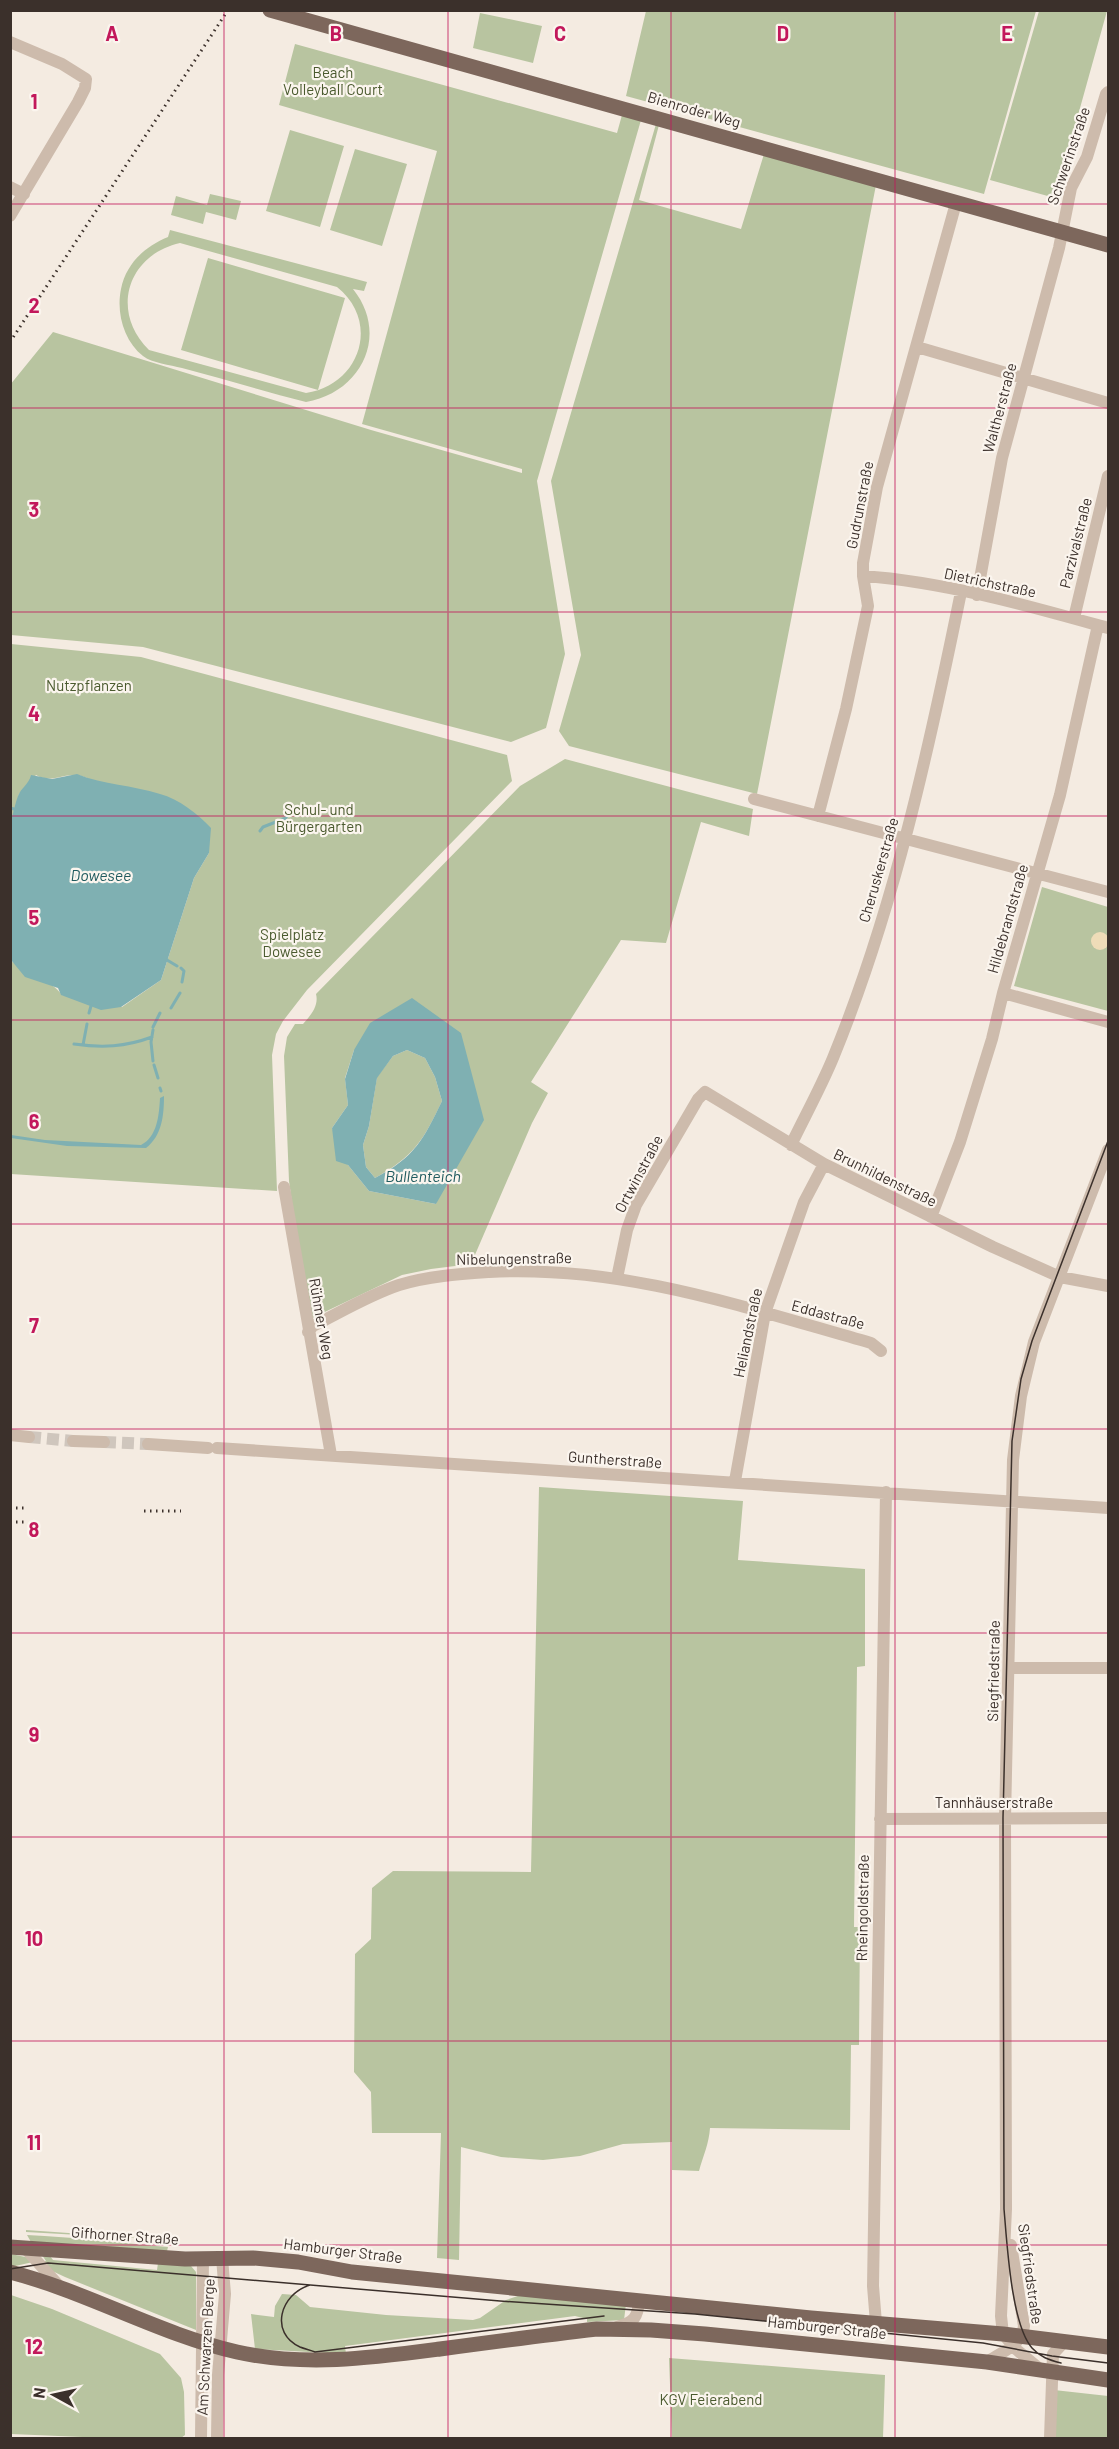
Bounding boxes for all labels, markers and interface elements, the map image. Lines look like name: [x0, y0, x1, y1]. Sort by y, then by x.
text: A: [105, 21, 119, 45]
text: B: [330, 21, 342, 45]
text: C: [554, 21, 566, 45]
text: D: [777, 21, 789, 45]
text: E: [1001, 21, 1013, 45]
park label: Beach Volleyball Court: [283, 63, 383, 98]
street label: Bienroder Weg: [646, 87, 743, 131]
text: 1: [30, 89, 38, 113]
street label: Schwerinstraße: [1043, 104, 1093, 207]
text: 2: [28, 293, 40, 317]
street label: Waltherstraße: [978, 361, 1020, 455]
street label: Gudrunstraße: [842, 459, 876, 550]
street label: Parzivalstraße: [1055, 496, 1095, 590]
text: 3: [29, 497, 39, 521]
street label: Dietrichstraße: [942, 563, 1038, 601]
park label: Nutzpflanzen: [46, 676, 132, 694]
text: 4: [28, 701, 40, 725]
park label: Schul- und Bürgergarten: [276, 800, 362, 835]
street label: Cheruskerstraße: [854, 815, 902, 924]
street label: Hildebrandstraße: [983, 862, 1031, 975]
water label: Dowesee: [71, 865, 131, 884]
text: 5: [29, 905, 40, 929]
park label: Spielplatz Dowesee: [260, 925, 324, 960]
text: 6: [29, 1109, 40, 1133]
street label: Ortwinstraße: [610, 1132, 666, 1215]
street label: Brunhildenstraße: [831, 1144, 940, 1210]
water label: Bullenteich: [385, 1166, 461, 1185]
street label: Nibelungenstraße: [456, 1248, 572, 1268]
street label: Rühmer Weg: [306, 1277, 338, 1361]
street label: Heliandstraße: [729, 1286, 765, 1379]
street label: Eddastraße: [790, 1296, 867, 1332]
text: 7: [29, 1313, 39, 1337]
street label: Guntherstraße: [567, 1447, 663, 1471]
text: 8: [29, 1517, 40, 1541]
street label: Siegfriedstraße: [983, 1620, 1003, 1722]
text: 9: [29, 1722, 39, 1746]
street label: Tannhäuserstraße: [935, 1793, 1053, 1811]
street label: Rheingoldstraße: [852, 1854, 872, 1962]
text: 10: [25, 1926, 43, 1950]
text: 11: [27, 2130, 41, 2154]
street label: Gifhorner Straße: [71, 2222, 180, 2248]
street label: Siegfriedstraße: [1015, 2222, 1047, 2325]
street label: Hamburger Straße: [283, 2234, 404, 2266]
street label: Am Schwarzen Berge: [192, 2278, 218, 2416]
street label: Hamburger Straße: [767, 2312, 887, 2342]
text: 12: [25, 2334, 43, 2358]
north arrow: [24, 2365, 84, 2425]
text: N: [29, 2386, 49, 2399]
park label: KGV Feierabend: [660, 2390, 763, 2408]

